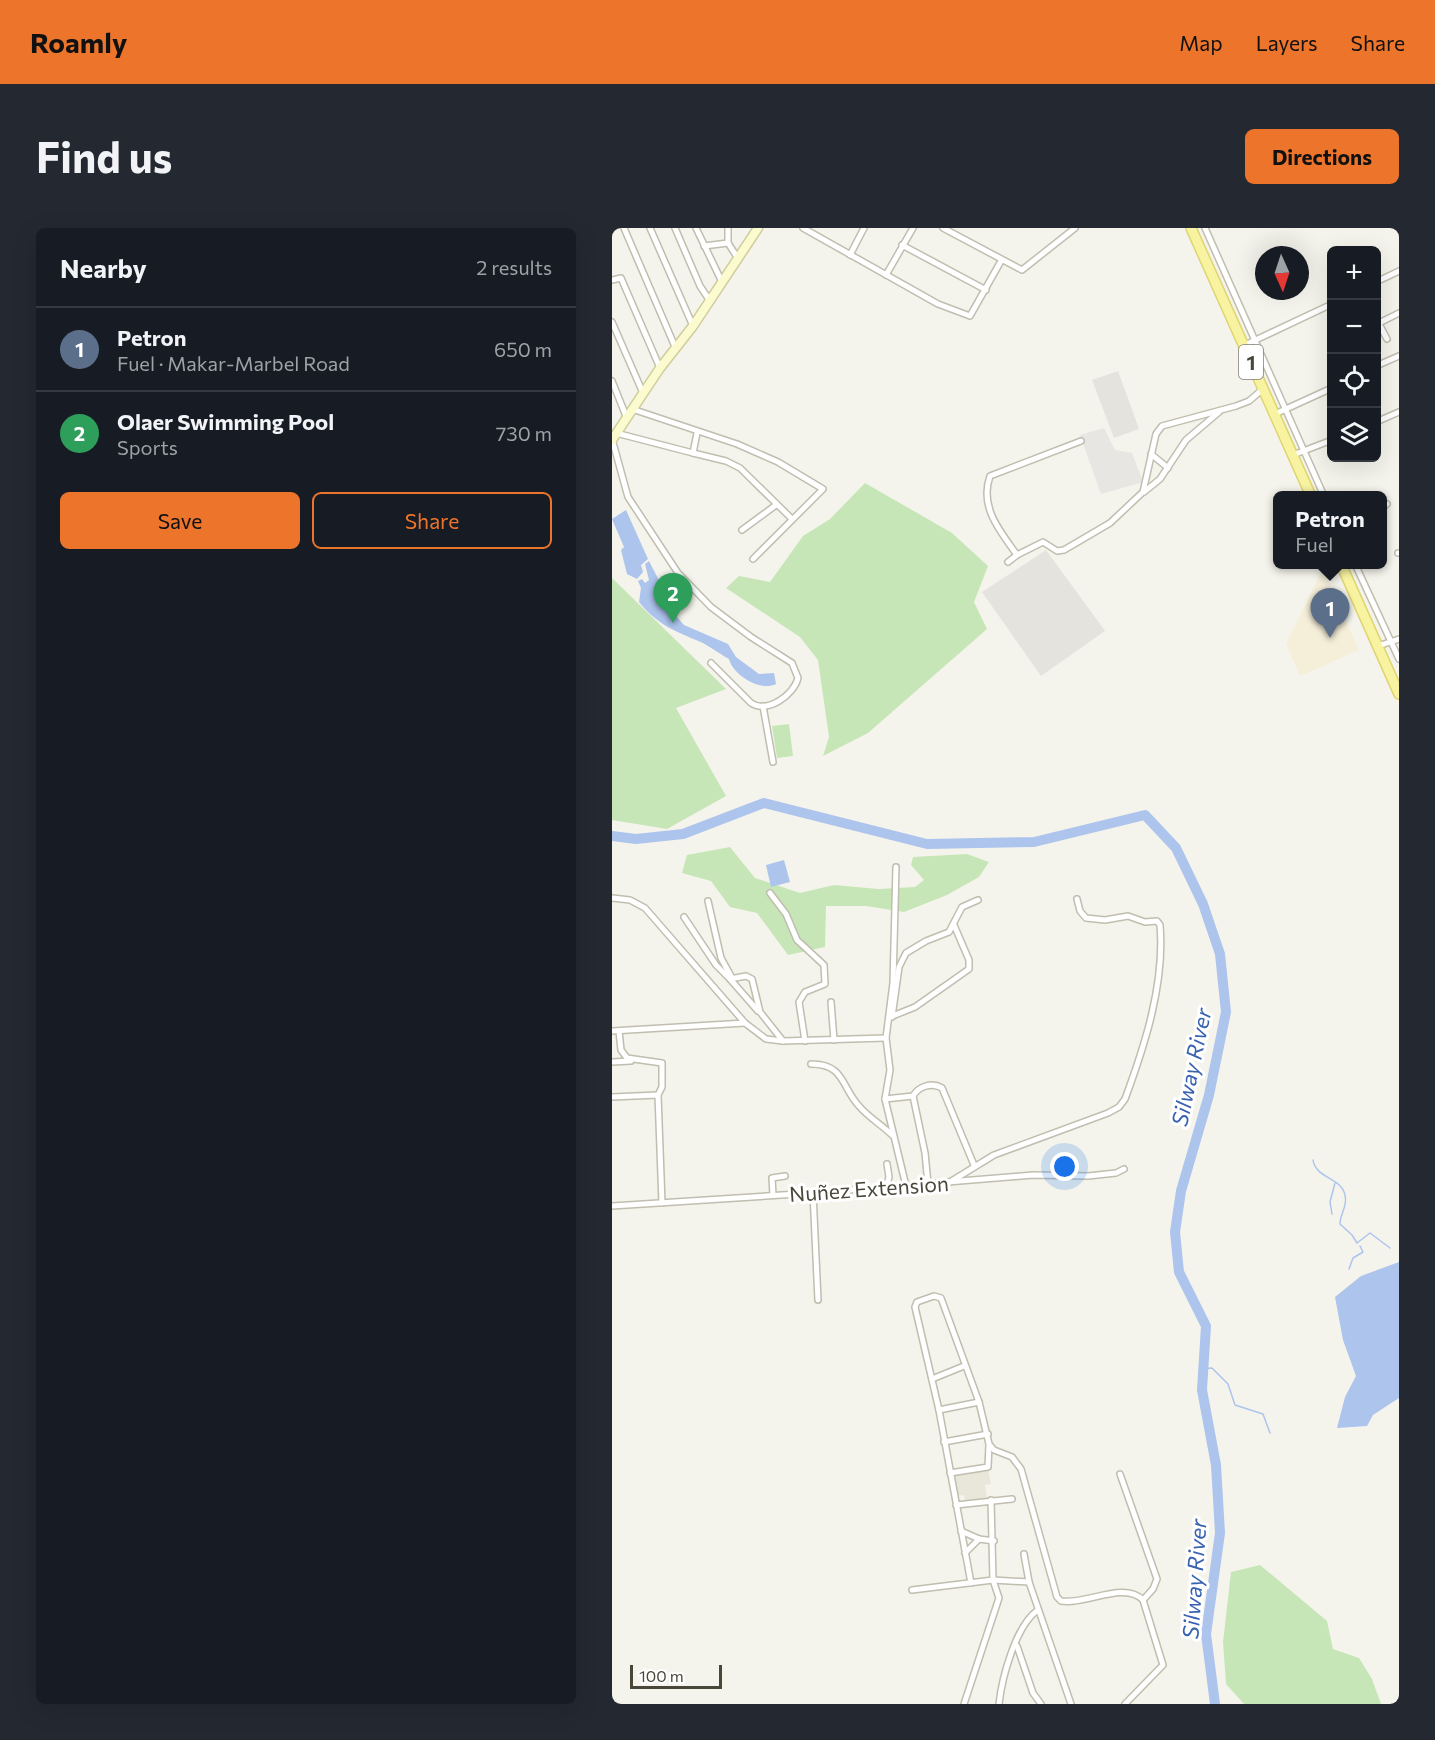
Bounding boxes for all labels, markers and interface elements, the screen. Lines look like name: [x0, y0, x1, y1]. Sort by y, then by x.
text: Roamly: [30, 25, 127, 59]
text: Map: [1179, 30, 1223, 55]
text: Layers: [1256, 30, 1318, 55]
text: Share: [1351, 30, 1405, 55]
button: Directions: [1245, 129, 1399, 184]
text: Find us: [36, 130, 172, 182]
north arrow: [1255, 246, 1309, 300]
map controls: [1327, 246, 1381, 462]
button: +: [1327, 246, 1381, 300]
text: Nearby: [60, 252, 147, 283]
text: 2 results: [476, 255, 552, 279]
button: −: [1327, 300, 1381, 354]
text: Petron: [117, 324, 186, 351]
text: 1: [75, 337, 84, 361]
text: 650 m: [494, 337, 552, 361]
road number: 1: [1239, 345, 1263, 379]
text: Fuel · Makar-Marbel Road: [117, 351, 350, 375]
button: locate: [1327, 354, 1381, 408]
text: Olaer Swimming Pool: [117, 408, 334, 435]
button: layers: [1327, 408, 1381, 462]
text: 2: [74, 421, 85, 445]
text: 730 m: [496, 421, 552, 445]
text: Sports: [117, 435, 178, 459]
popup: [1273, 491, 1387, 569]
button: Save: [60, 492, 300, 549]
button: Share: [312, 492, 552, 549]
text: Petron: [1295, 505, 1365, 532]
text: Fuel: [1295, 532, 1333, 556]
pin: 2: [654, 574, 692, 623]
pin: 1: [1310, 588, 1350, 638]
water label: Silway River: [1165, 1004, 1217, 1129]
your location: [1050, 1152, 1079, 1181]
street label: Nuñez Extension: [788, 1170, 950, 1206]
water label: Silway River: [1176, 1517, 1212, 1640]
scale bar: [630, 1662, 722, 1690]
text: 100 m: [639, 1666, 684, 1685]

